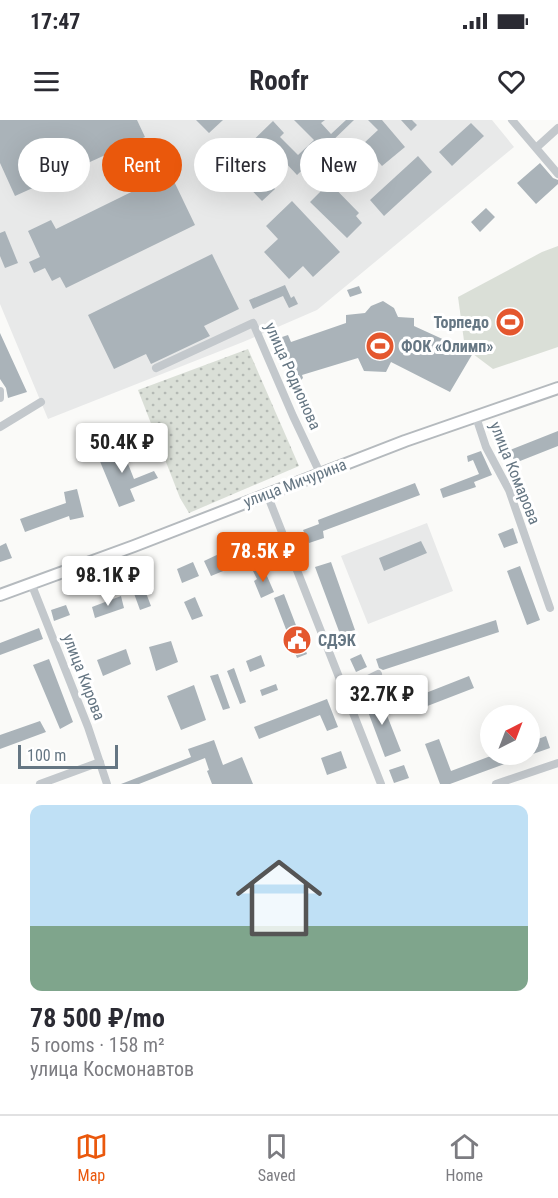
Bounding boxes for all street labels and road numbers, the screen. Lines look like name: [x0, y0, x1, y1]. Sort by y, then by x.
street label: улица Родионова: [261, 319, 325, 433]
street label: улица Комарова: [486, 419, 544, 527]
street label: улица Мичурина: [241, 455, 349, 511]
street label: улица Кирова: [59, 631, 109, 723]

